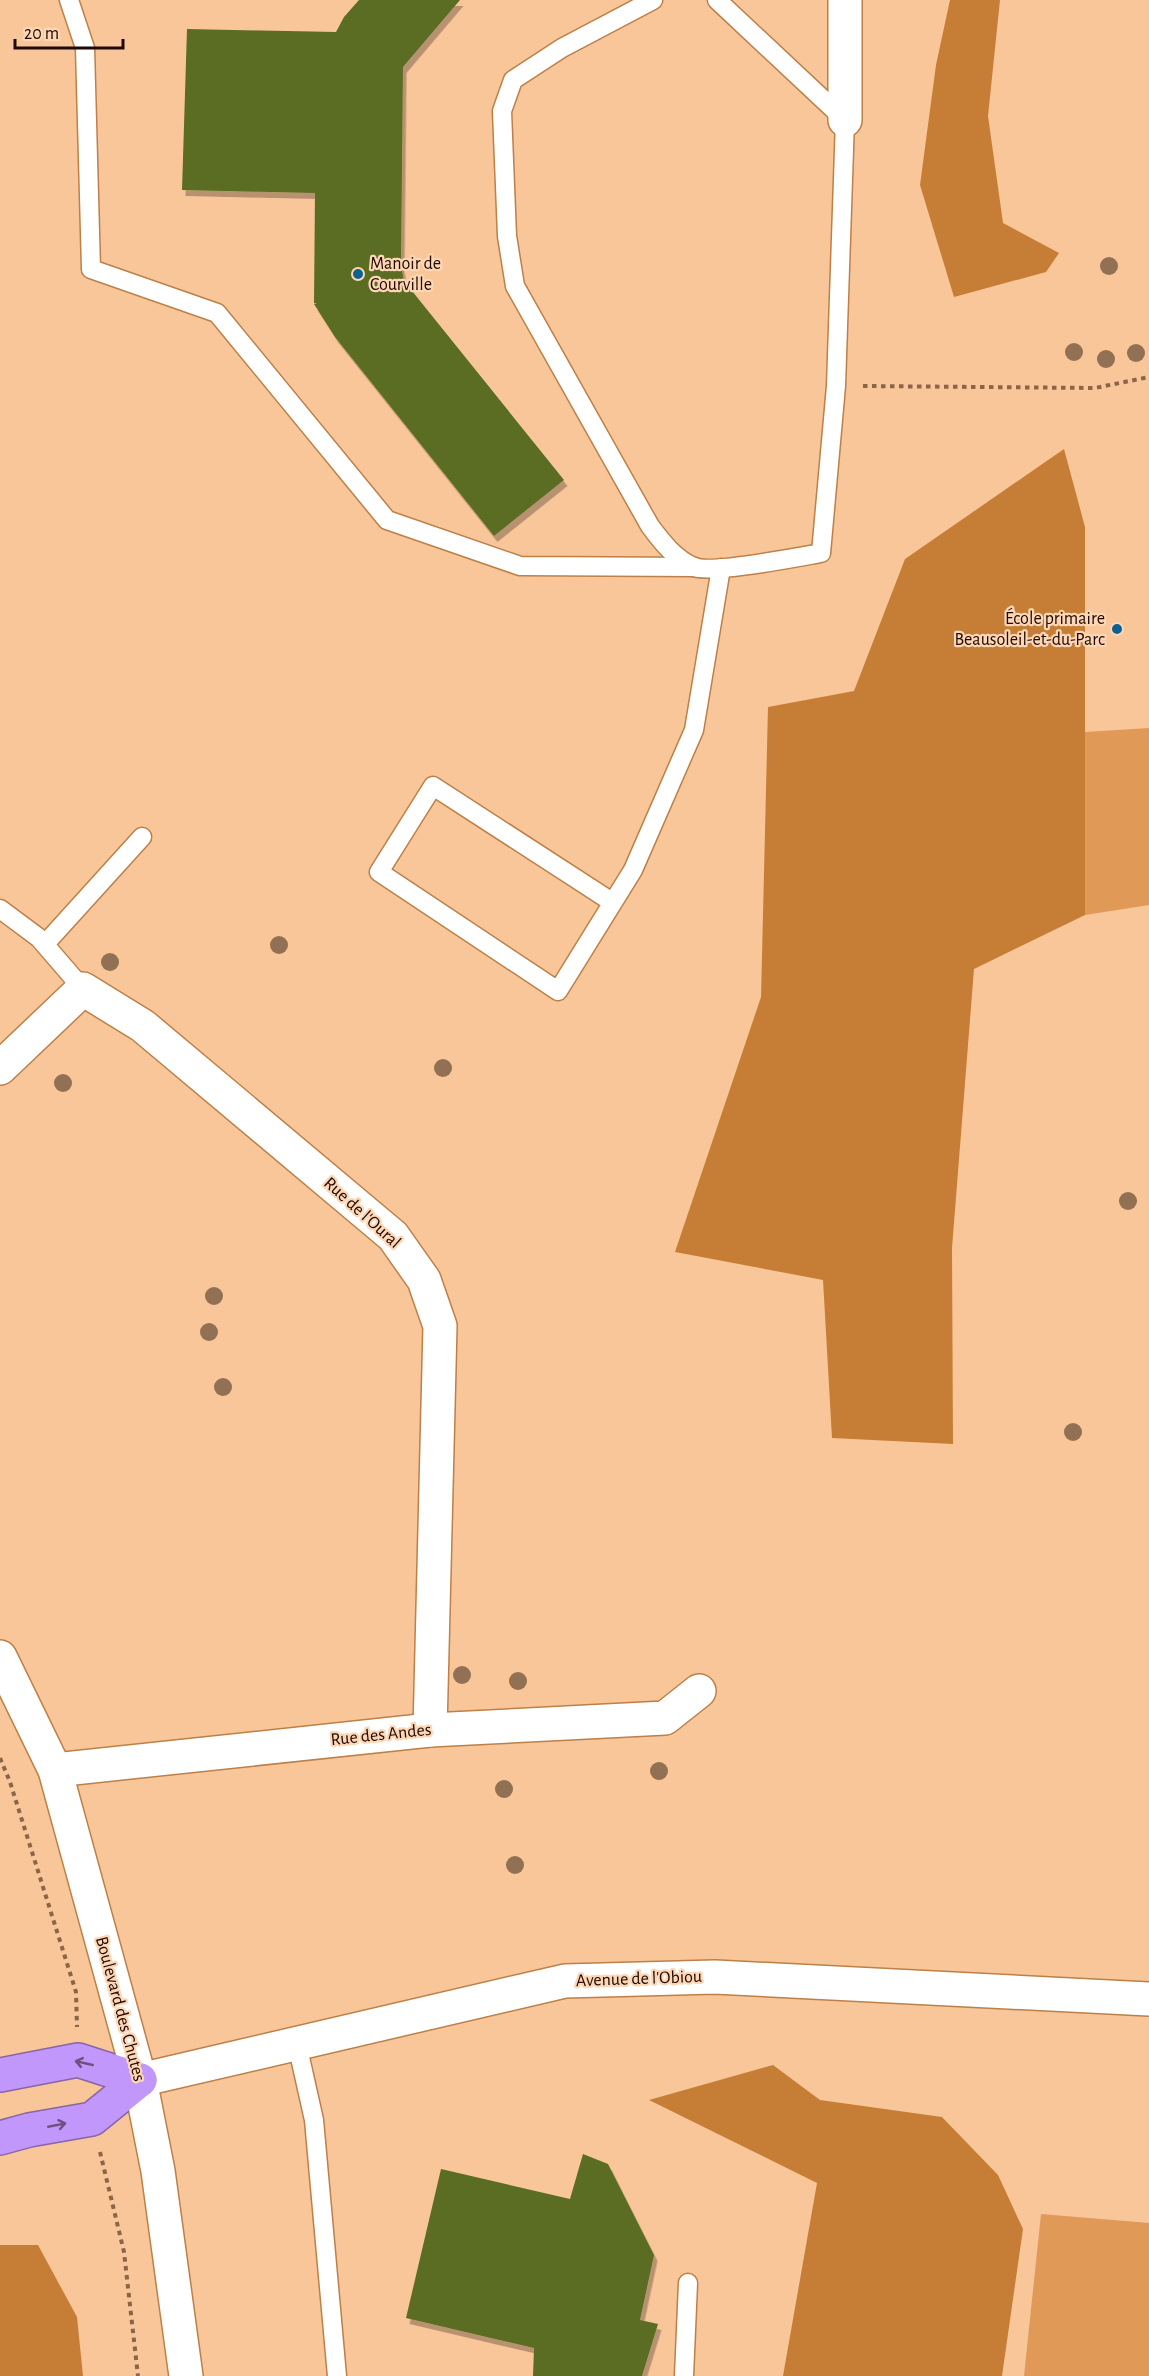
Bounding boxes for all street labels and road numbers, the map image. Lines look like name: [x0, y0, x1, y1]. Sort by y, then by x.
street label: Rue de l'Oural: [320, 1174, 404, 1252]
street label: Rue des Andes: [330, 1721, 432, 1749]
street label: Boulevard des Chutes: [92, 1935, 148, 2083]
street label: Avenue de l'Obiou: [576, 1968, 702, 1990]

